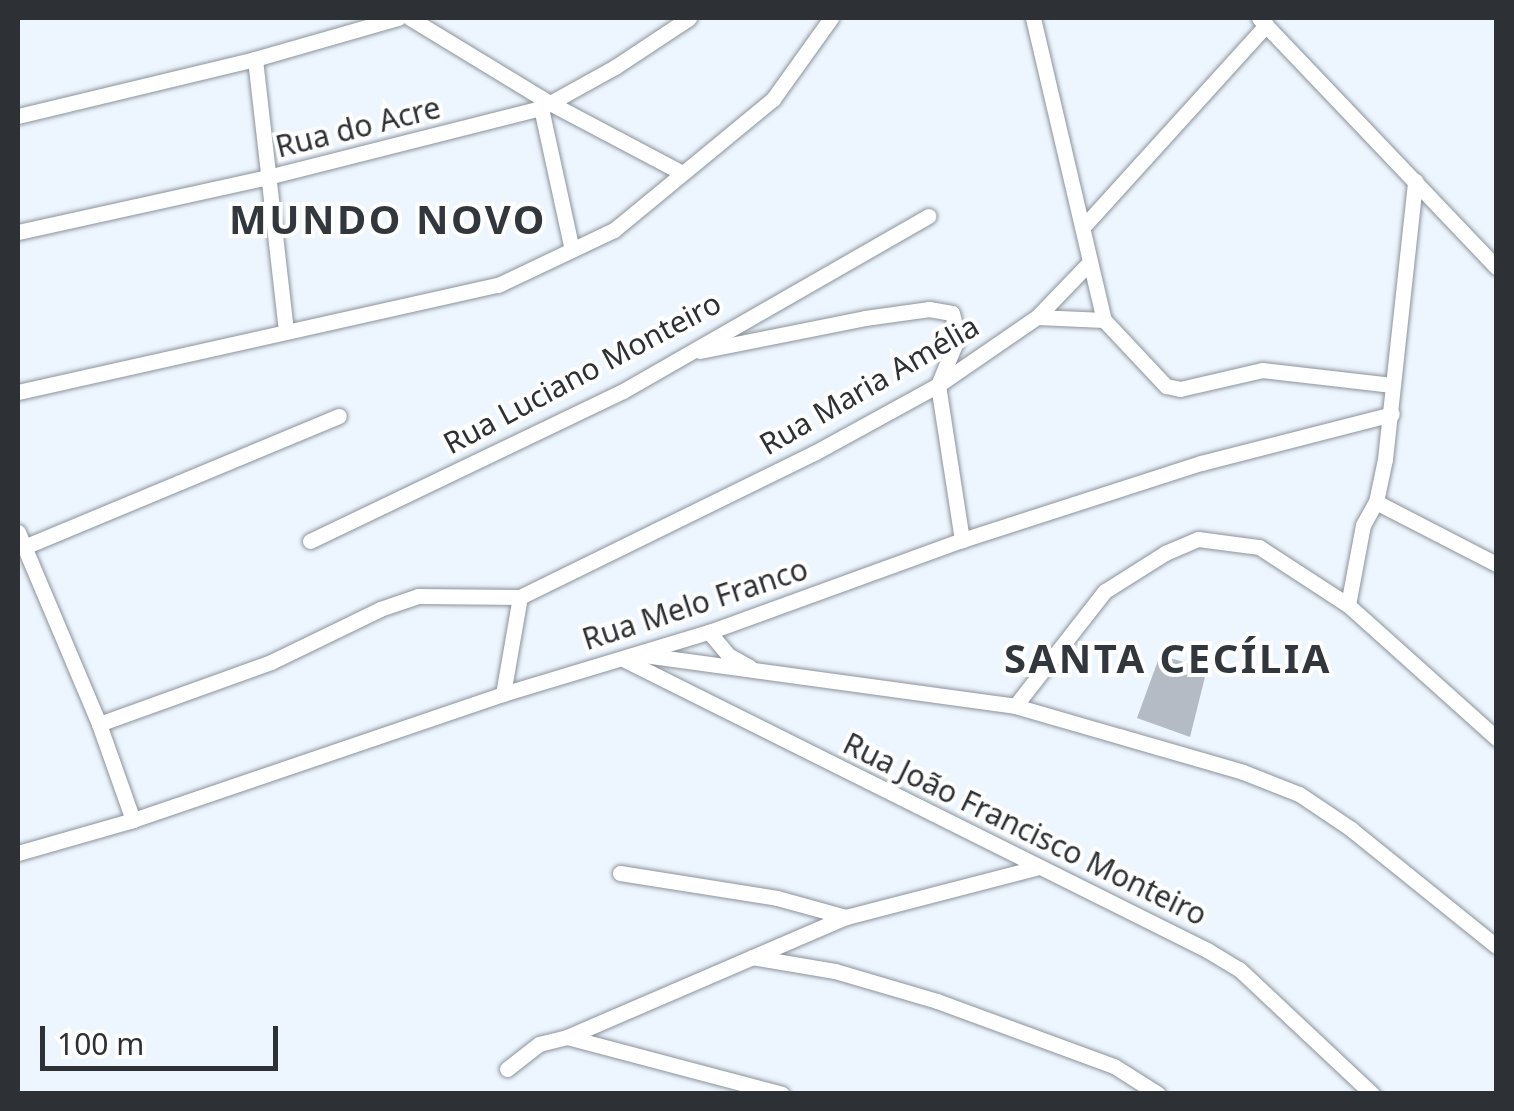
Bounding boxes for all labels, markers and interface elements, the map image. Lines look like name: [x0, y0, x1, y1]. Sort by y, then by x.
street label: Rua do Acre: [272, 89, 444, 165]
district label: MUNDO NOVO: [229, 195, 547, 243]
street label: Rua Luciano Monteiro: [437, 285, 727, 461]
street label: Rua Maria Amélia: [753, 308, 985, 462]
street label: Rua Melo Franco: [578, 551, 812, 657]
district label: SANTA CECÍLIA: [1004, 634, 1332, 682]
street label: Rua João Francisco Monteiro: [837, 725, 1213, 933]
scale bar: [45, 1006, 282, 1068]
text: 100 m: [57, 1023, 144, 1064]

